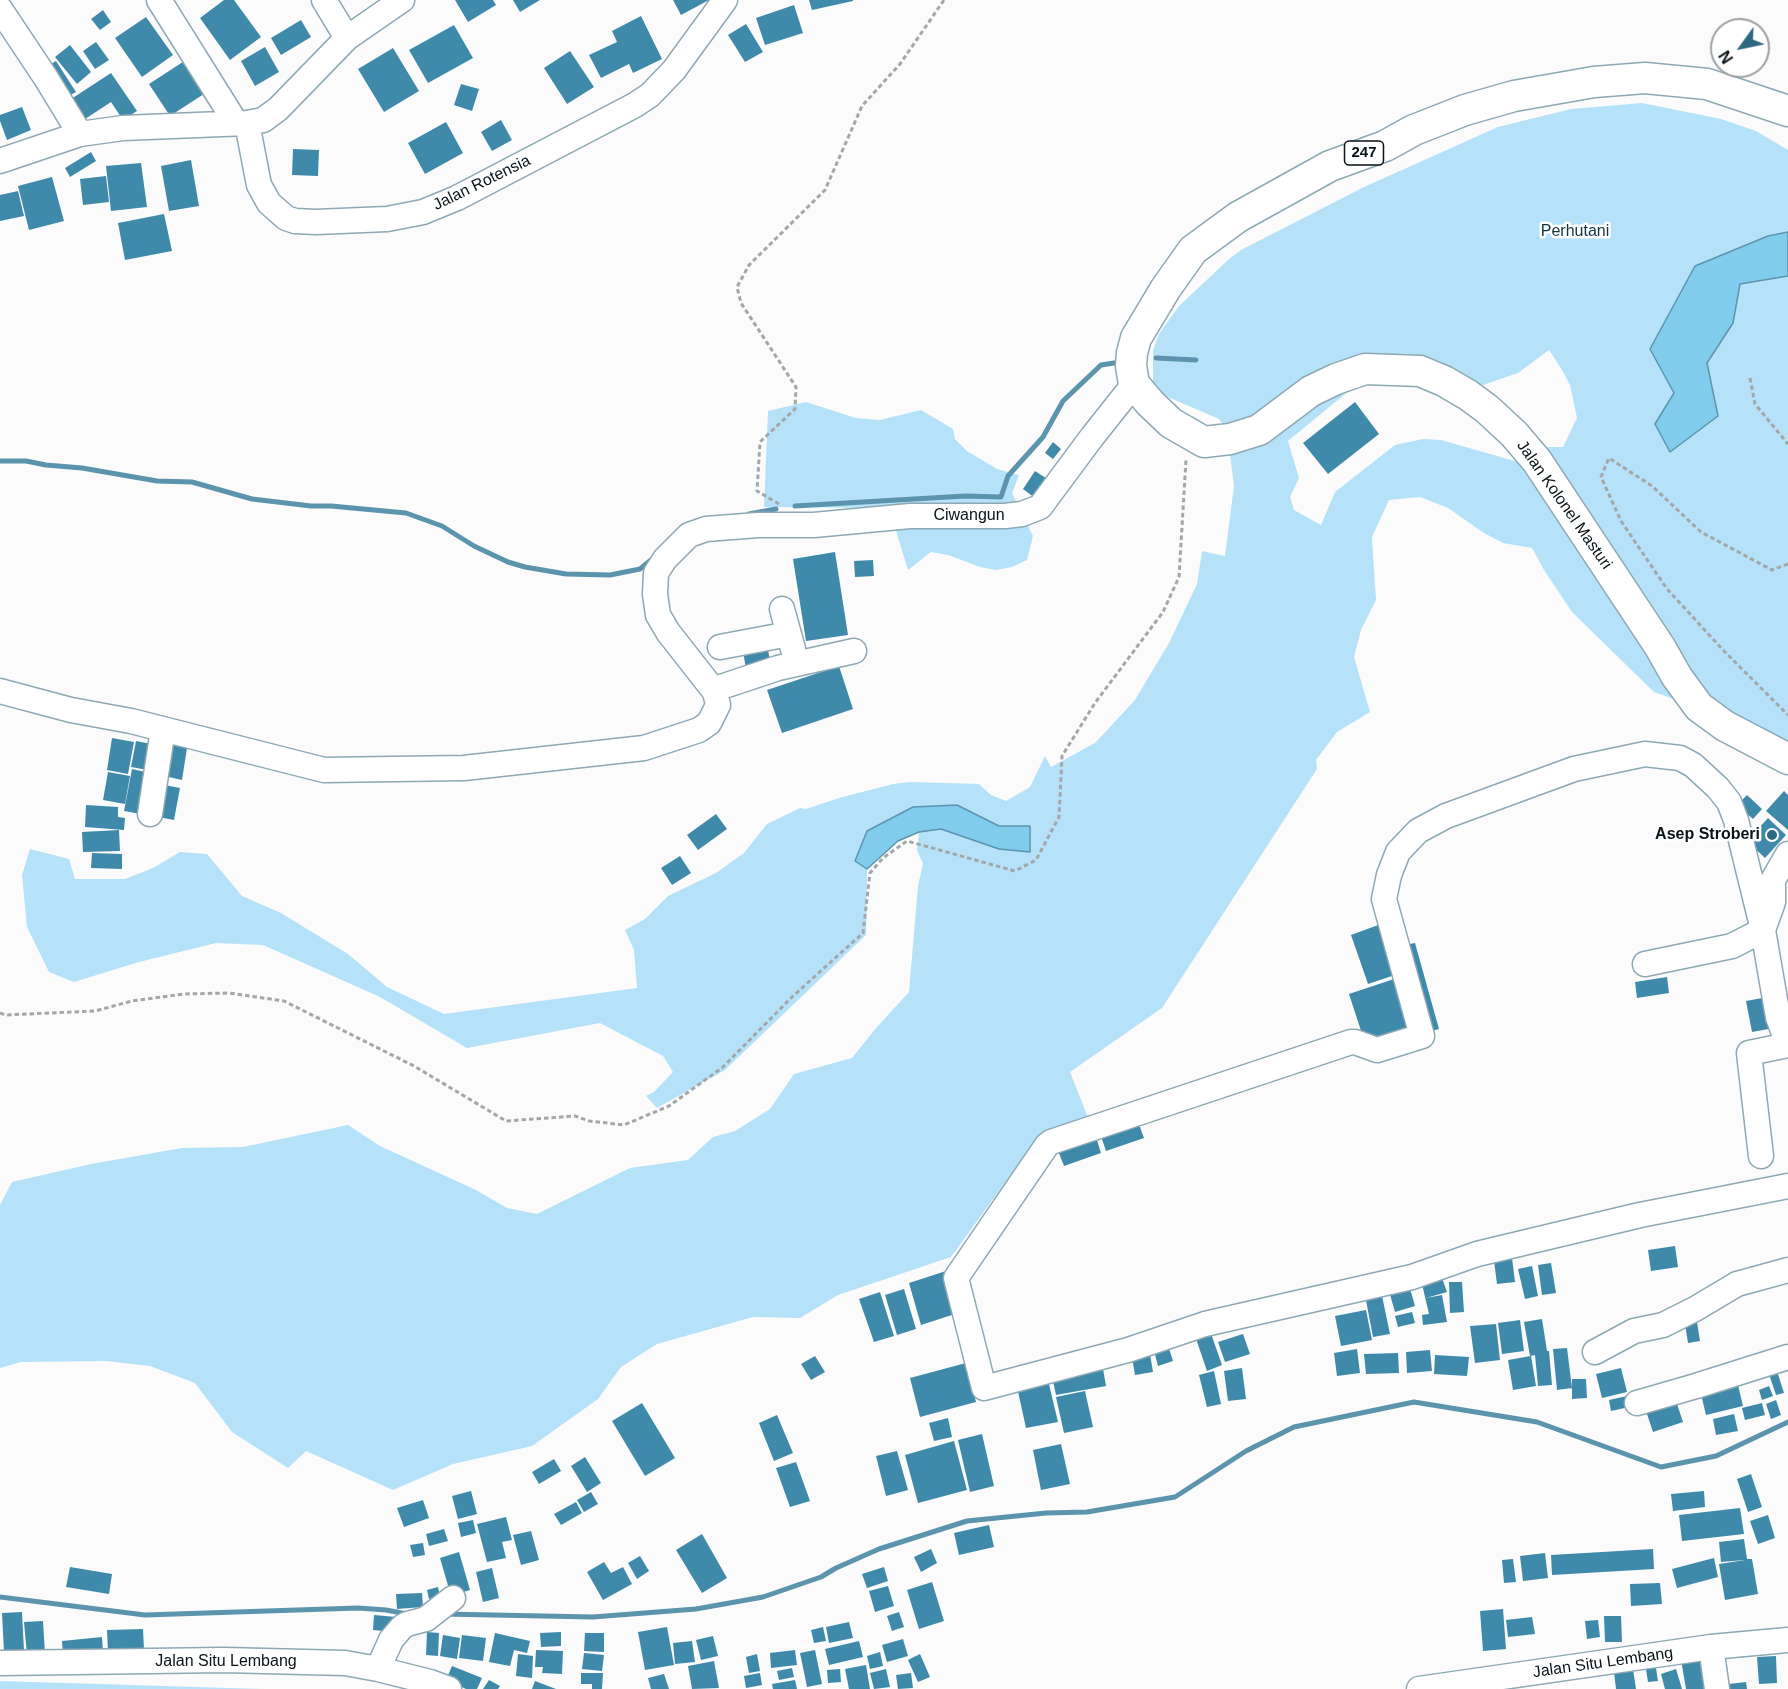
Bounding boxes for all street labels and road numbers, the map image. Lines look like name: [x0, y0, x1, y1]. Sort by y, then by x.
road number: 247: [1344, 141, 1384, 165]
street label: Jalan Rotensia: [430, 151, 534, 215]
street label: Jalan Kolonel Masturi: [1512, 437, 1616, 573]
street label: Ciwangun: [933, 506, 1005, 526]
street label: Jalan Situ Lembang: [1532, 1644, 1674, 1682]
street label: Jalan Situ Lembang: [155, 1652, 297, 1672]

